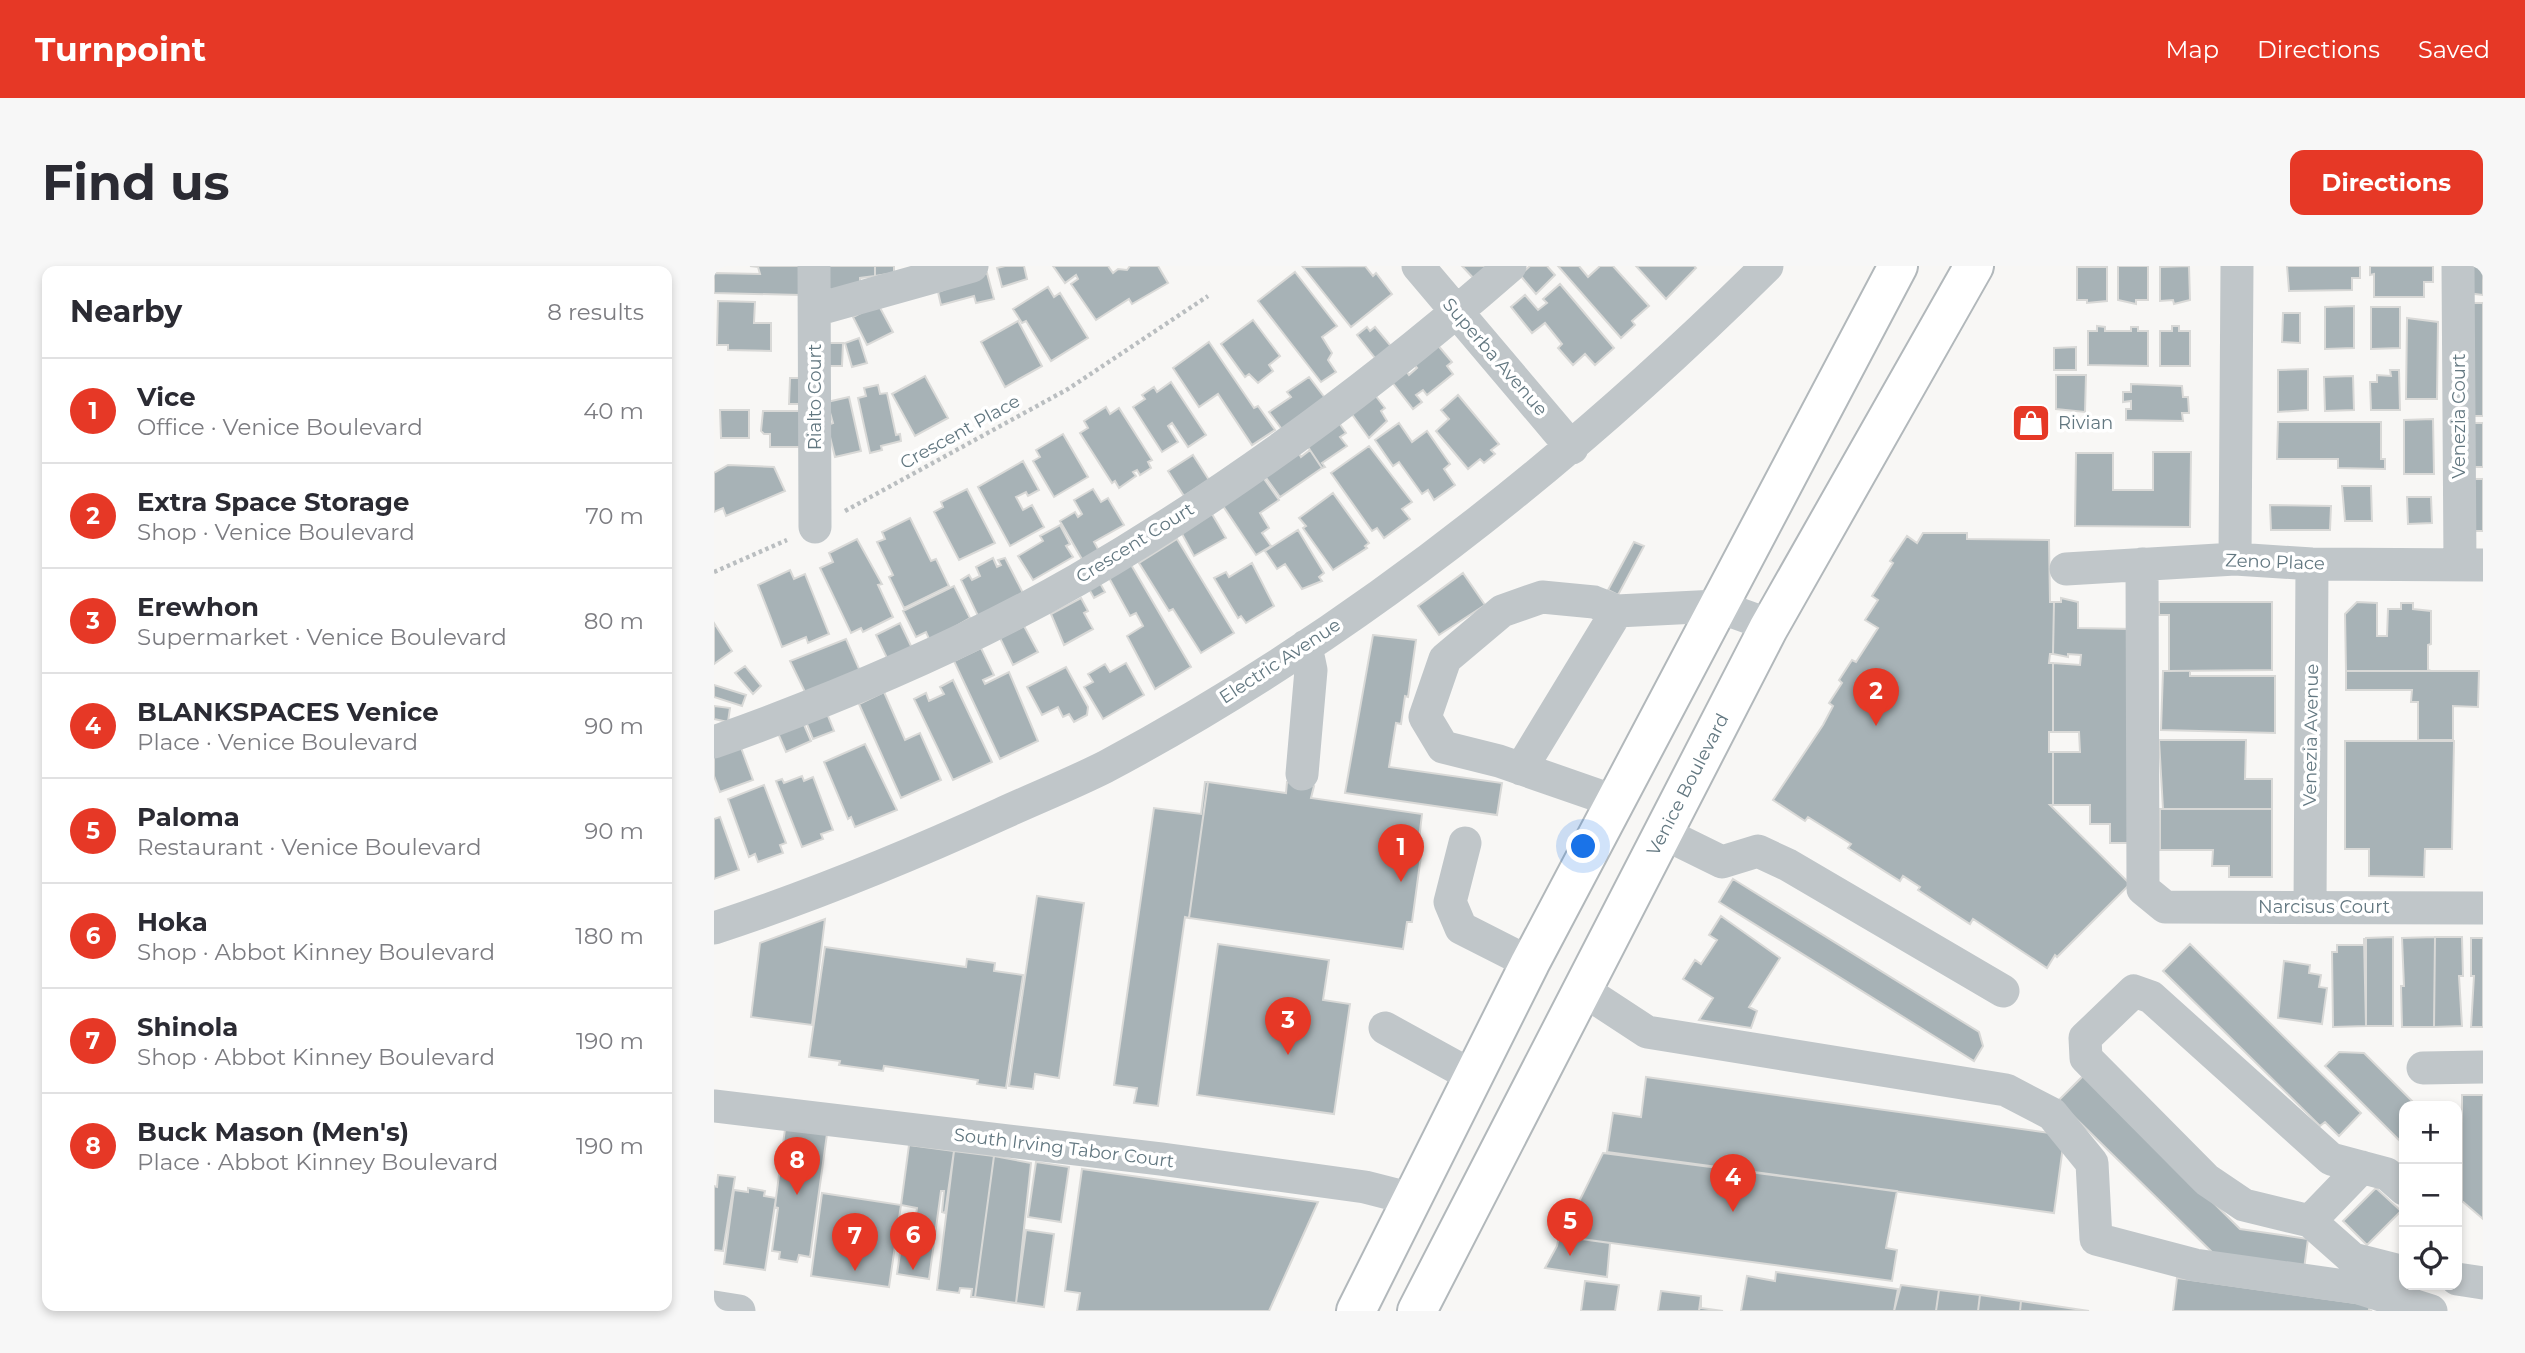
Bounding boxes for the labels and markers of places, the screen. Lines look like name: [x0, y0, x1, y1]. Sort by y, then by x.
shop icon: Rivian: [2010, 402, 2052, 444]
place label: Rivian: [2058, 412, 2113, 434]
pin: 2: [1853, 668, 1899, 726]
pin: 1: [1378, 824, 1424, 882]
pin: 3: [1265, 997, 1311, 1055]
pin: 8: [774, 1137, 820, 1195]
pin: 4: [1710, 1154, 1756, 1212]
pin: 5: [1547, 1198, 1593, 1256]
pin: 6: [890, 1212, 936, 1270]
pin: 7: [832, 1213, 878, 1271]

